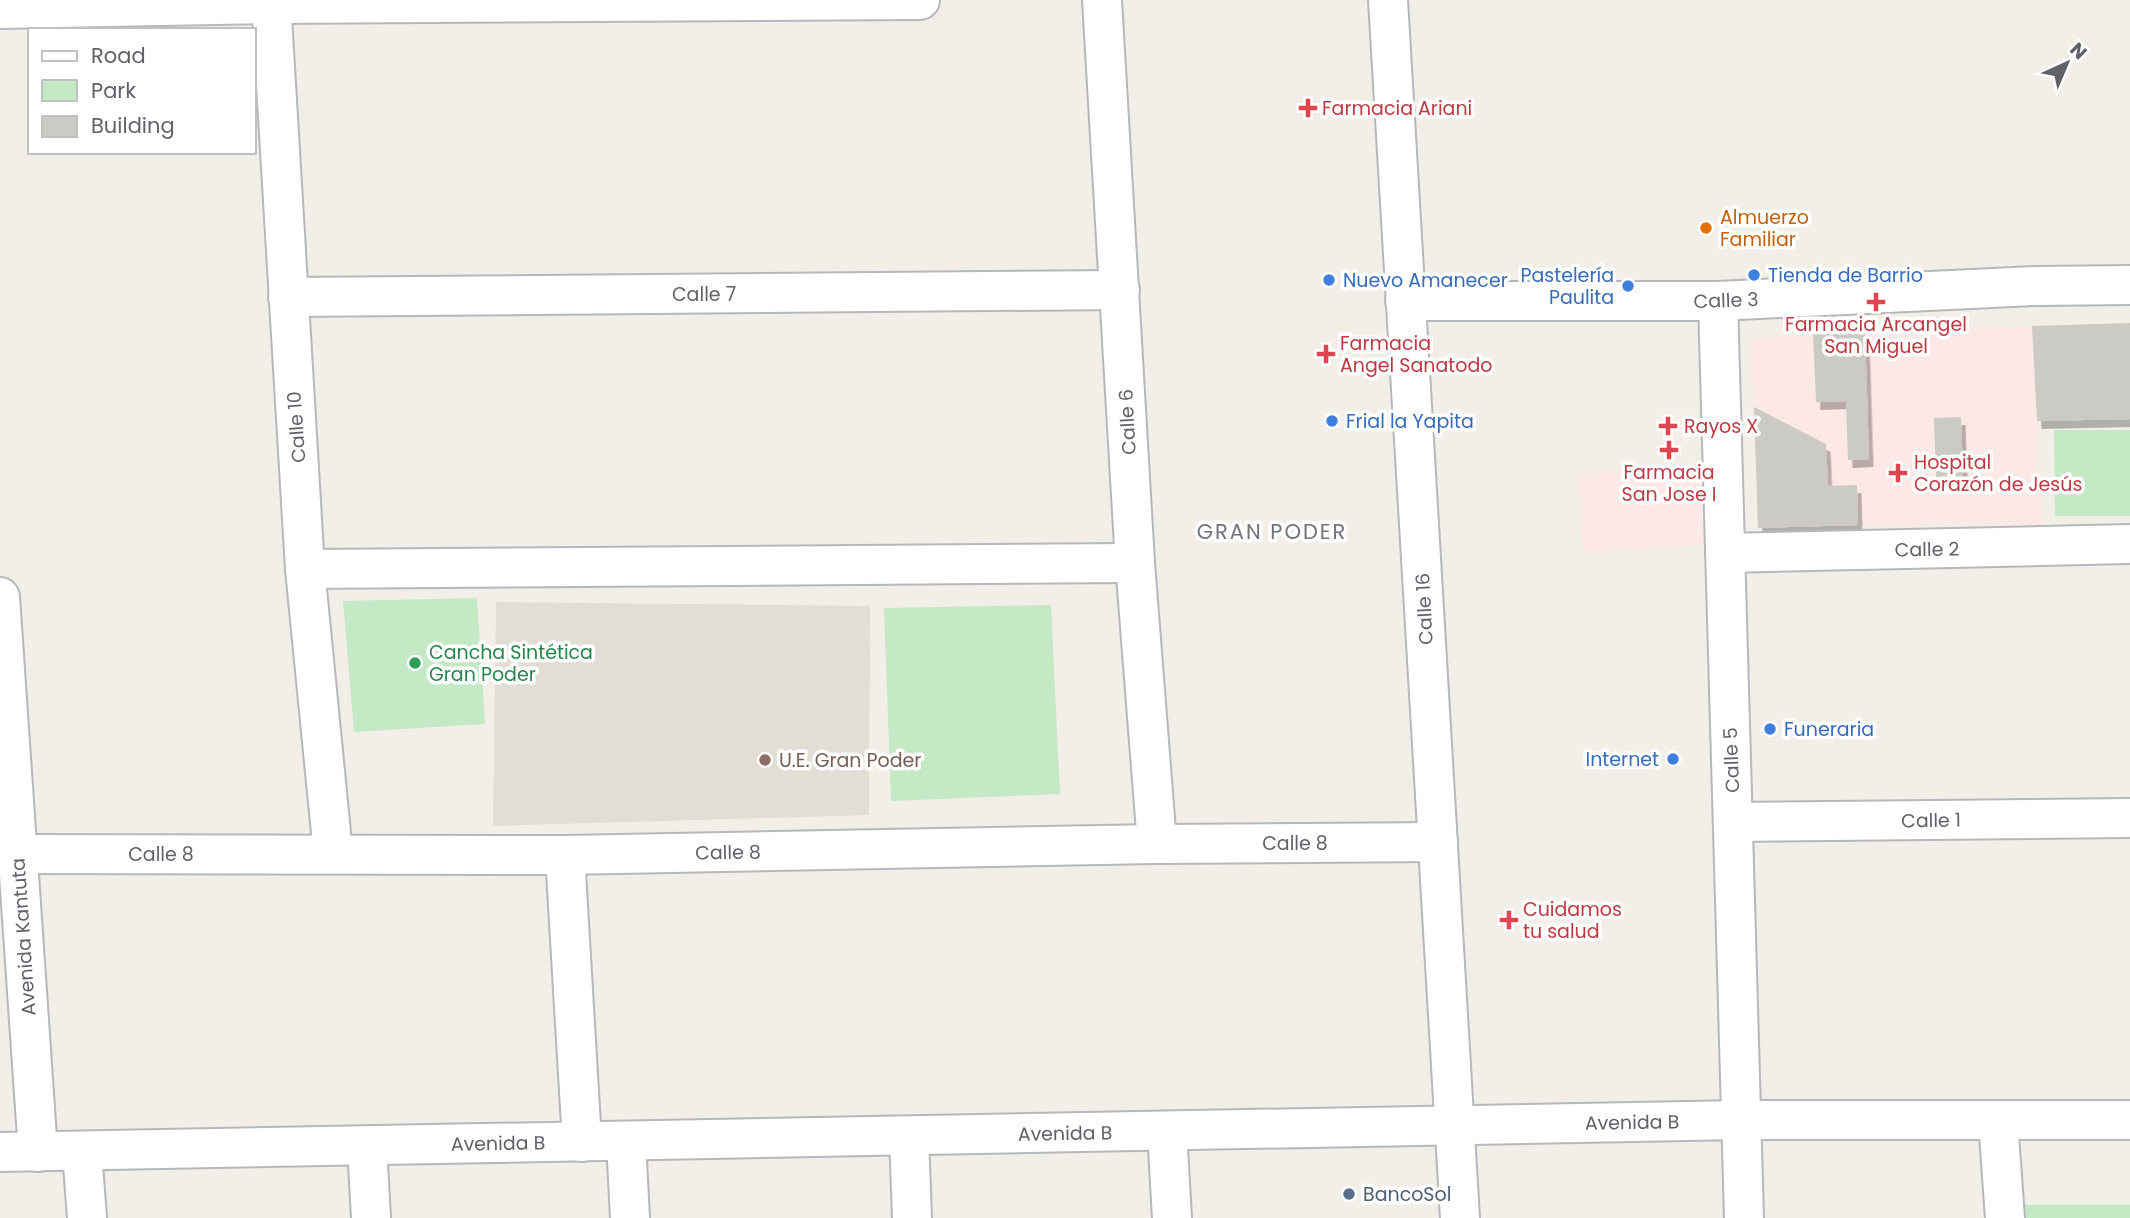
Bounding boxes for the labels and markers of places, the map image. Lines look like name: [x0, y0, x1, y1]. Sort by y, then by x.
place label: Farmacia Ariani: [1322, 95, 1472, 122]
marker: Farmacia Ariani: [1300, 100, 1316, 116]
place label: Almuerzo Familiar: [1720, 204, 1809, 253]
marker: Almuerzo Familiar: [1698, 220, 1714, 236]
place label: Pastelería Paulita: [1520, 262, 1614, 311]
place label: Tienda de Barrio: [1768, 262, 1923, 289]
place label: Nuevo Amanecer: [1343, 267, 1508, 294]
marker: Tienda de Barrio: [1746, 267, 1762, 283]
marker: Nuevo Amanecer: [1321, 272, 1337, 288]
marker: Pastelería Paulita: [1620, 278, 1636, 294]
marker: Farmacia Arcangel San Miguel: [1868, 294, 1884, 310]
place label: Farmacia Arcangel San Miguel: [1785, 311, 1967, 360]
place label: Farmacia Angel Sanatodo: [1340, 330, 1492, 379]
marker: Farmacia Angel Sanatodo: [1318, 346, 1334, 362]
place label: Frial la Yapita: [1346, 408, 1474, 435]
marker: Frial la Yapita: [1324, 413, 1340, 429]
place label: Rayos X: [1684, 413, 1758, 440]
marker: Rayos X: [1658, 416, 1678, 436]
marker: Farmacia San Jose I: [1661, 442, 1677, 458]
place label: Hospital Corazón de Jesús: [1914, 449, 2082, 498]
place label: Farmacia San Jose I: [1622, 459, 1716, 508]
marker: Hospital Corazón de Jesús: [1888, 463, 1908, 483]
place label: Cancha Sintética Gran Poder: [429, 639, 593, 688]
marker: Cancha Sintética Gran Poder: [407, 655, 423, 671]
place label: Funeraria: [1784, 716, 1874, 743]
marker: Funeraria: [1762, 721, 1778, 737]
place label: Internet: [1586, 746, 1659, 773]
place label: U.E. Gran Poder: [779, 747, 921, 774]
marker: Internet: [1665, 751, 1681, 767]
marker: U.E. Gran Poder: [757, 752, 773, 768]
place label: Cuidamos tu salud: [1523, 896, 1622, 945]
marker: Cuidamos tu salud: [1501, 912, 1517, 928]
place label: BancoSol: [1363, 1181, 1451, 1208]
marker: BancoSol: [1341, 1186, 1357, 1202]

